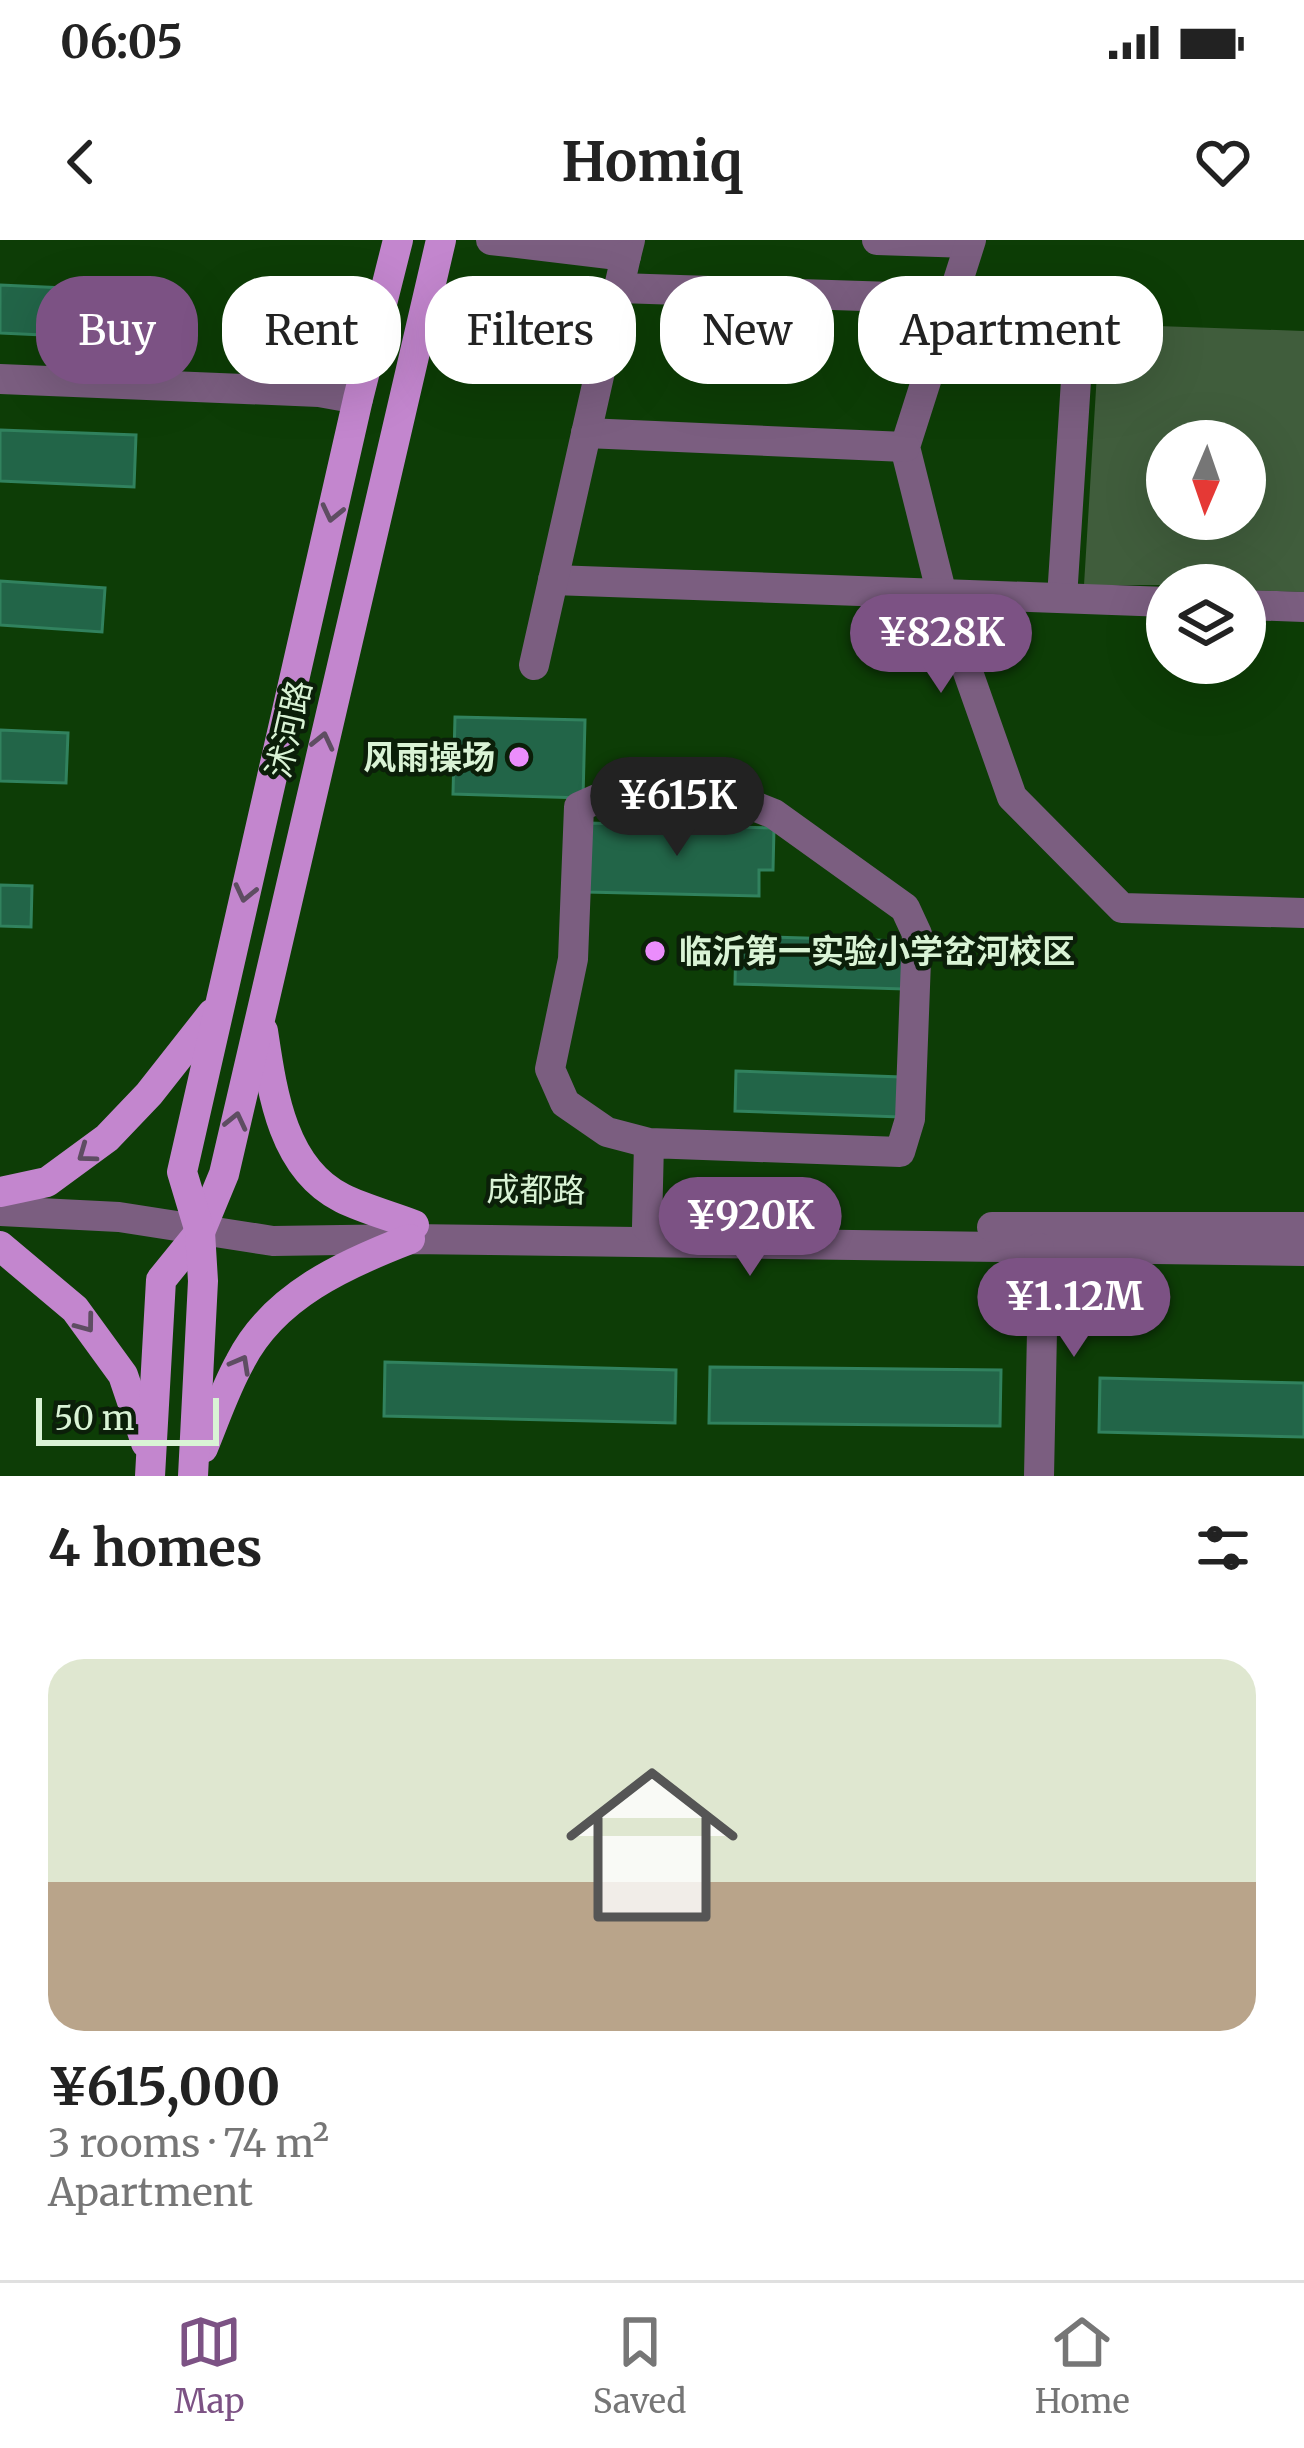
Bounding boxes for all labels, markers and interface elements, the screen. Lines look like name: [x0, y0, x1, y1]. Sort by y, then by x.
text: 06:05: [60, 14, 183, 70]
text: Homiq: [562, 128, 743, 196]
icon: back: [48, 129, 114, 195]
icon: heart: [1190, 129, 1256, 195]
chip: Buy: [36, 276, 198, 384]
chip: Rent: [222, 276, 401, 384]
chip: Filters: [425, 276, 636, 384]
chip: New: [660, 276, 834, 384]
chip: Apartment: [858, 276, 1163, 384]
north arrow: [1146, 420, 1266, 540]
map controls: [1146, 420, 1266, 684]
one-way arrow: [321, 503, 346, 523]
button: layers: [1146, 564, 1266, 684]
pin: ¥828K: [857, 594, 1025, 696]
text: ¥828K: [877, 608, 1005, 657]
street label: 沭河路: [258, 676, 320, 782]
one-way arrow: [309, 731, 334, 752]
place label: 风雨操场: [363, 737, 495, 778]
marker: 风雨操场: [506, 744, 532, 770]
pin: ¥615K: [593, 757, 761, 859]
text: ¥615K: [617, 771, 737, 820]
one-way arrow: [234, 883, 259, 903]
place label: 临沂第一实验小学岔河校区: [679, 931, 1075, 972]
marker: 临沂第一实验小学岔河校区: [642, 938, 668, 964]
one-way arrow: [222, 1112, 247, 1132]
one-way arrow: [78, 1139, 99, 1161]
street label: 成都路: [486, 1169, 586, 1211]
pin: ¥920K: [666, 1177, 834, 1279]
text: ¥920K: [686, 1191, 814, 1240]
pin: ¥1.12M: [976, 1258, 1172, 1360]
text: ¥1.12M: [1004, 1272, 1144, 1321]
one-way arrow: [71, 1311, 93, 1333]
one-way arrow: [227, 1355, 250, 1376]
scale bar: [36, 1392, 219, 1445]
text: 50 m: [54, 1398, 135, 1439]
icon: filters: [1190, 1515, 1256, 1581]
text: 4 homes: [48, 1516, 262, 1580]
icon: home: [544, 1737, 760, 1953]
text: ¥615,000: [48, 2055, 280, 2119]
text: 3 rooms · 74 m²: [48, 2119, 329, 2168]
text: Apartment: [48, 2168, 253, 2217]
tab: Map: [174, 2309, 245, 2422]
tab: Saved: [593, 2309, 686, 2422]
tab: Home: [1035, 2309, 1130, 2422]

